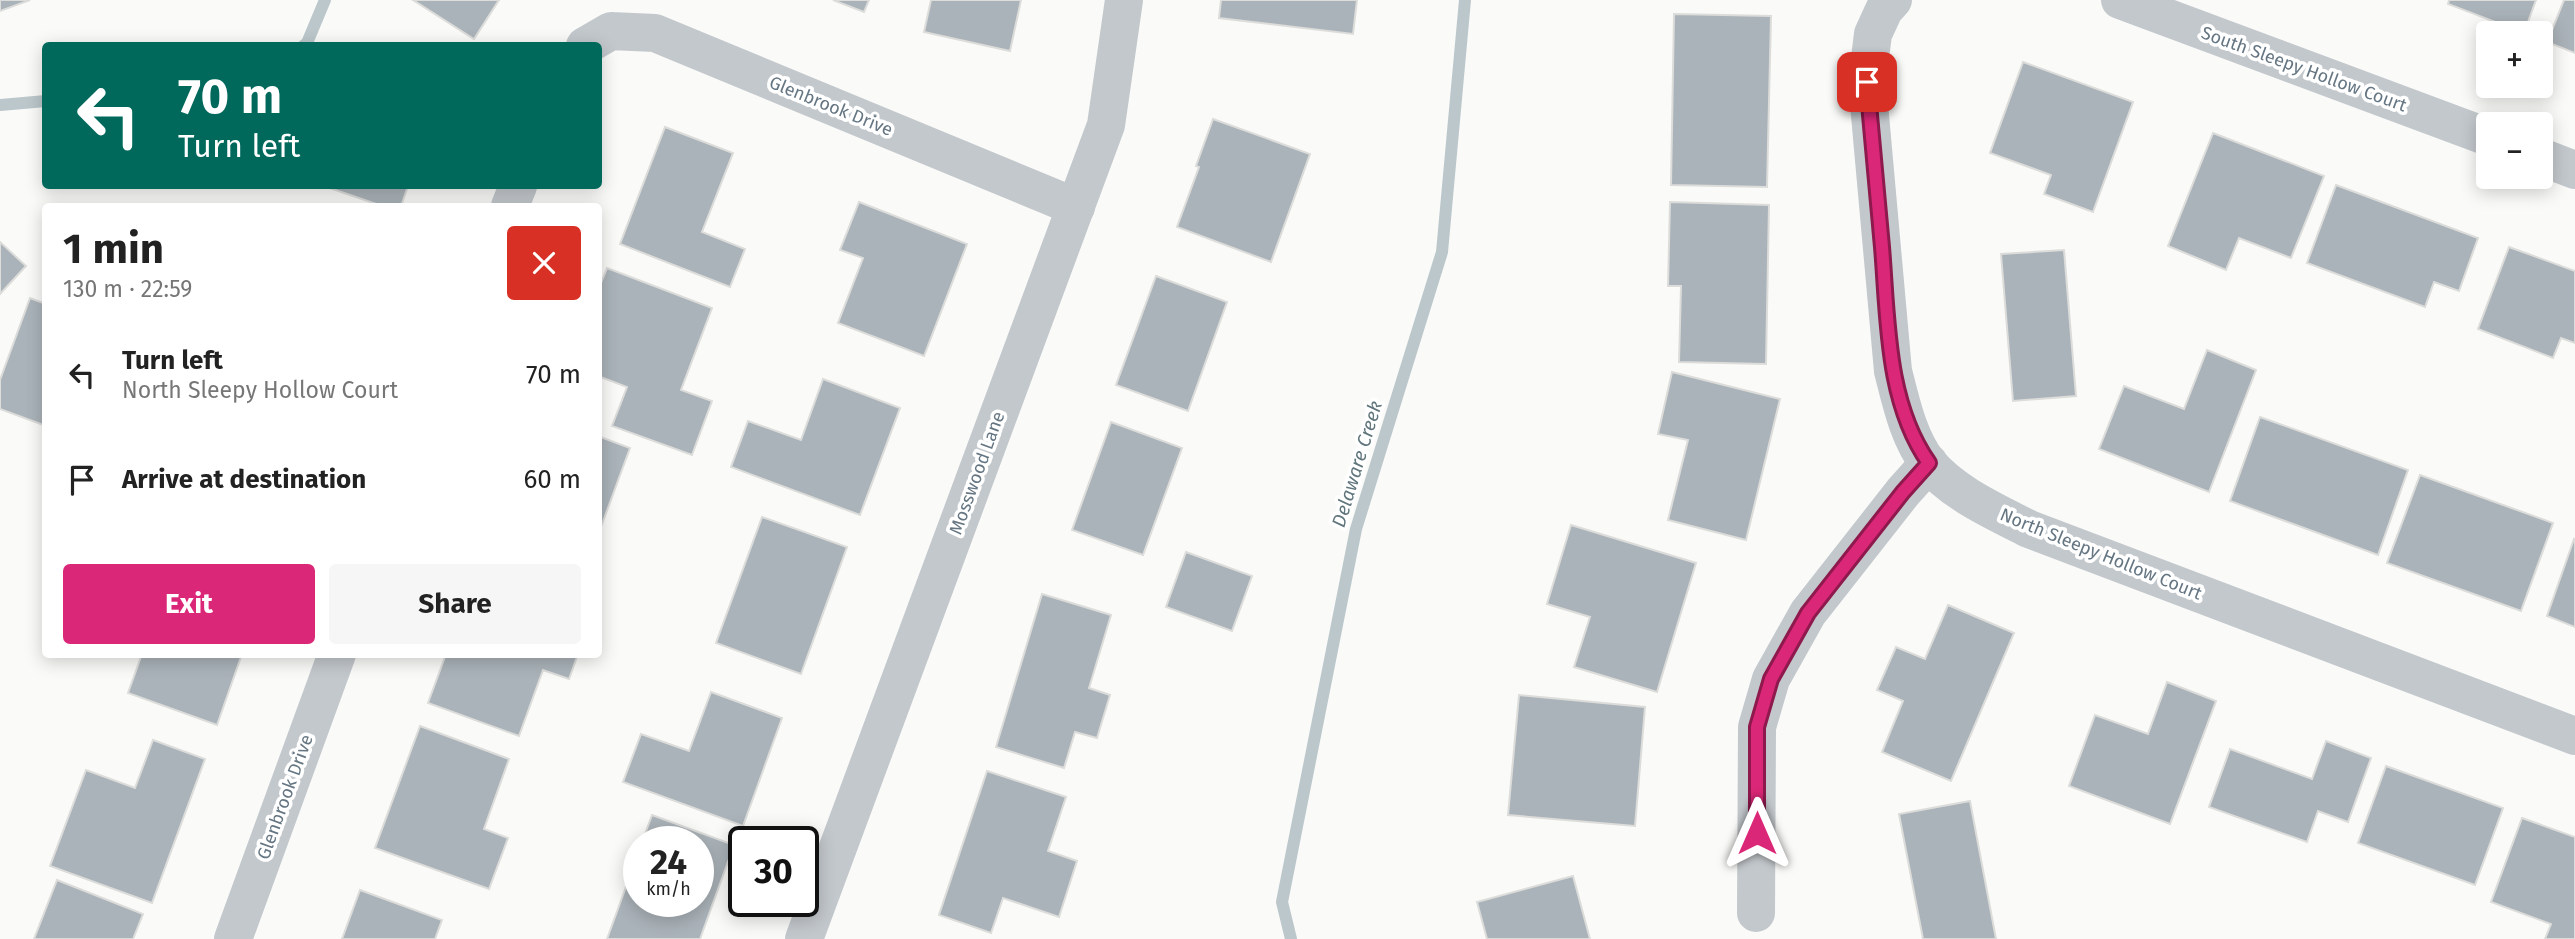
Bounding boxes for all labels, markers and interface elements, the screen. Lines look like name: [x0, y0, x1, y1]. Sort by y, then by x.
map controls: [2476, 21, 2553, 189]
button: +: [2476, 21, 2553, 98]
street label: South Sleepy Hollow Court: [2198, 22, 2410, 117]
pin: [1837, 52, 1897, 112]
icon: arrive: [1848, 63, 1886, 101]
text: 70 m: [178, 67, 282, 126]
icon: left: [63, 70, 154, 161]
street label: Glenbrook Drive: [766, 71, 896, 141]
button: −: [2476, 112, 2553, 189]
text: Turn left: [178, 127, 300, 165]
text: 1 min: [63, 224, 164, 274]
button: close: [507, 226, 581, 300]
text: 130 m · 22:59: [63, 275, 192, 303]
text: Turn left: [122, 345, 223, 376]
icon: left: [63, 356, 101, 394]
text: 70 m: [526, 359, 581, 390]
text: North Sleepy Hollow Court: [122, 376, 398, 404]
water label: Delaware Creek: [1327, 398, 1387, 530]
street label: Mosswood Lane: [945, 408, 1009, 538]
icon: arrive: [63, 461, 101, 499]
text: Arrive at destination: [122, 464, 366, 495]
text: 60 m: [523, 464, 581, 495]
street label: North Sleepy Hollow Court: [1997, 503, 2206, 605]
button: Exit: [63, 564, 315, 644]
button: Share: [329, 564, 581, 644]
street label: Glenbrook Drive: [252, 732, 318, 862]
position arrow: [1720, 796, 1794, 870]
speed limit sign: 30: [728, 826, 819, 917]
text: 24: [650, 841, 687, 883]
text: km/h: [646, 878, 691, 900]

